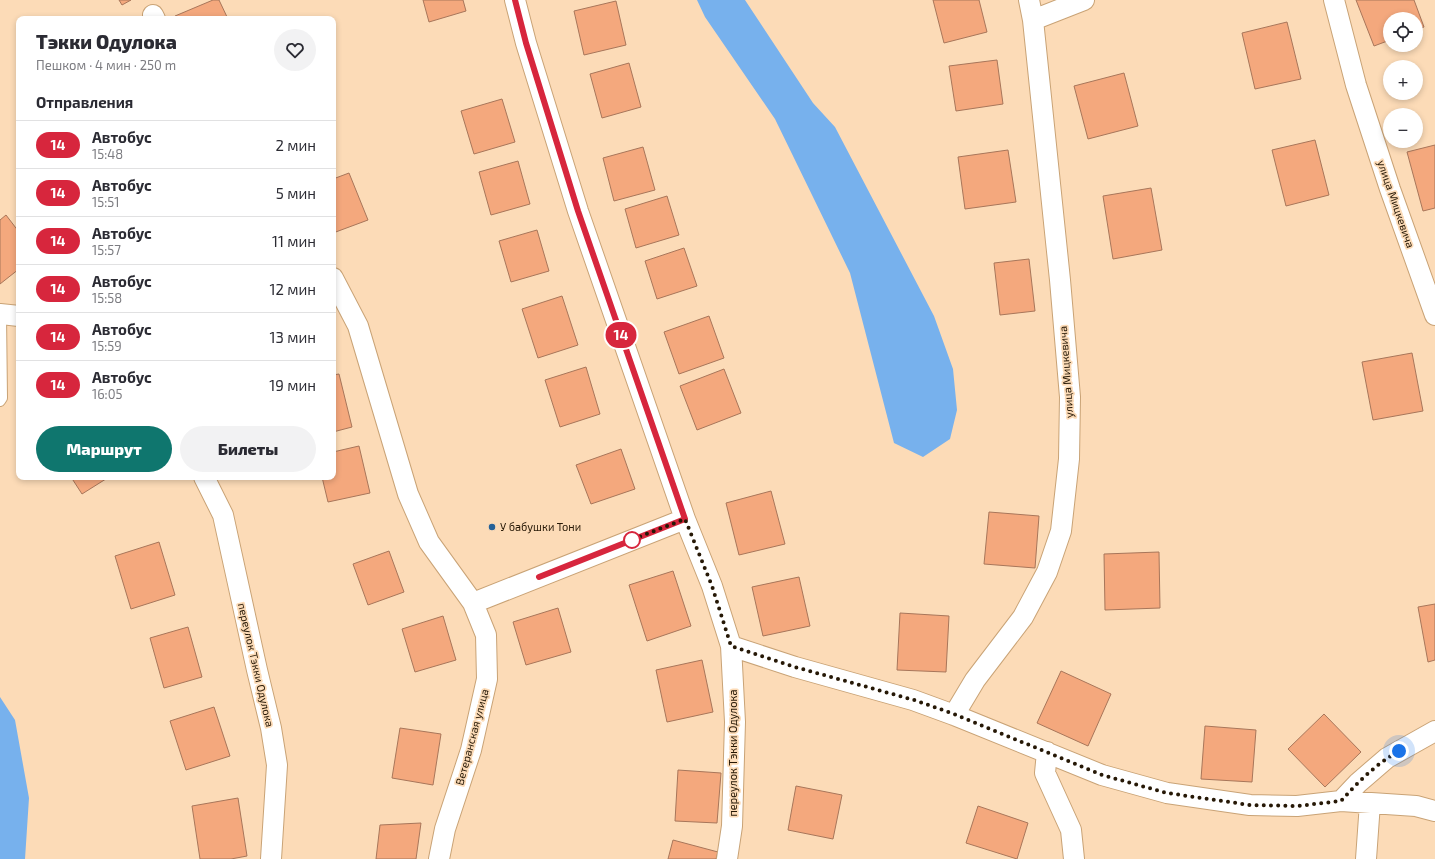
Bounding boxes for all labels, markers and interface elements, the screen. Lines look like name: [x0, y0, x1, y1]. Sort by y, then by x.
map controls: [1383, 12, 1423, 148]
button: locate: [1383, 12, 1423, 52]
button: heart: [274, 29, 316, 71]
text: Тэкки Одулока: [36, 30, 177, 53]
text: Пешком · 4 мин · 250 m: [36, 57, 176, 73]
button: +: [1383, 60, 1423, 100]
text: Отправления: [36, 93, 133, 111]
button: −: [1383, 108, 1423, 148]
text: Автобус: [92, 128, 152, 146]
text: 14: [51, 136, 65, 153]
text: 2 мин: [275, 136, 316, 154]
text: 15:48: [92, 146, 123, 162]
street label: улица Мицкевича: [1374, 158, 1418, 250]
text: Автобус: [92, 176, 152, 194]
text: 14: [51, 184, 65, 201]
text: 5 мин: [276, 184, 316, 202]
text: 15:51: [92, 194, 119, 210]
text: Автобус: [92, 224, 152, 242]
text: 14: [51, 232, 65, 249]
text: 11 мин: [272, 232, 316, 250]
text: 15:57: [92, 242, 121, 258]
text: Автобус: [92, 272, 152, 290]
text: 14: [51, 280, 65, 297]
text: 12 мин: [269, 280, 316, 298]
text: 15:58: [92, 290, 122, 306]
text: Автобус: [92, 320, 152, 338]
line badge: 14: [603, 322, 639, 348]
text: 14: [614, 326, 628, 343]
street label: улица Мицкевича: [1056, 326, 1076, 418]
text: 14: [51, 328, 65, 345]
text: 13 мин: [270, 328, 316, 346]
text: 15:59: [92, 338, 122, 354]
text: Автобус: [92, 368, 152, 386]
text: 14: [51, 376, 65, 393]
text: 19 мин: [269, 376, 316, 394]
text: 16:05: [92, 386, 123, 402]
button: Маршрут: [36, 426, 172, 472]
button: Билеты: [180, 426, 316, 472]
place label: У бабушки Тони: [500, 520, 581, 534]
marker: У бабушки Тони: [487, 522, 497, 532]
unlabelled marker: [623, 531, 641, 549]
street label: переулок Тэкки Одулока: [235, 602, 277, 728]
street label: Ветеранская улица: [452, 687, 492, 787]
street label: переулок Тэкки Одулока: [726, 689, 740, 817]
your location: [1389, 741, 1409, 761]

